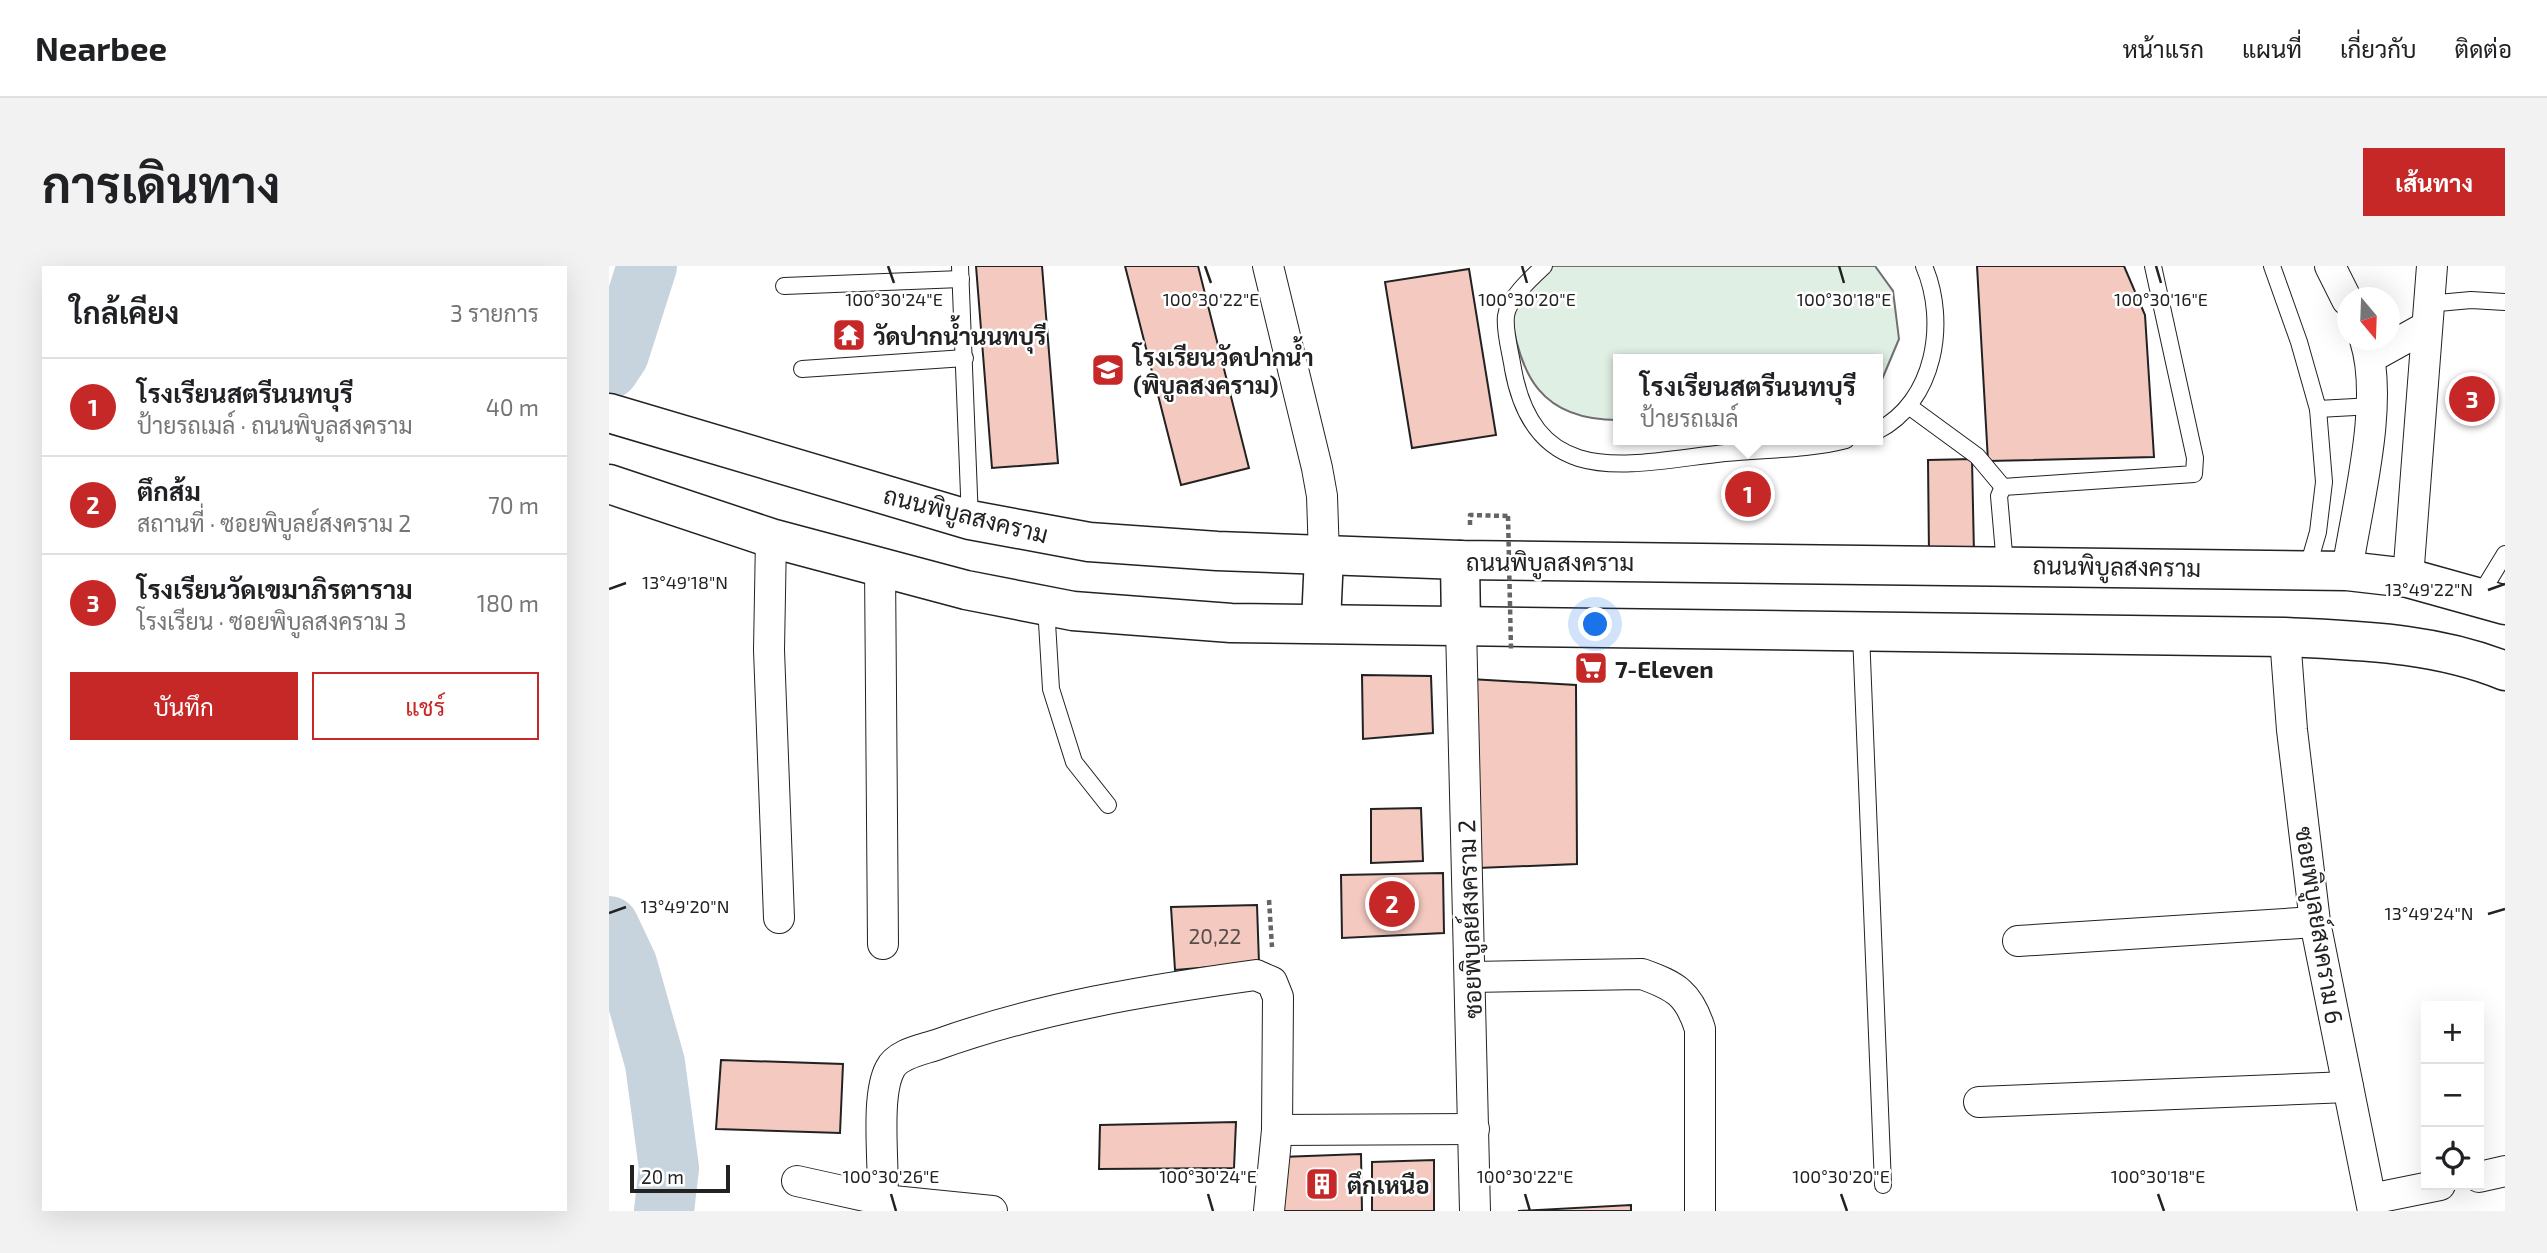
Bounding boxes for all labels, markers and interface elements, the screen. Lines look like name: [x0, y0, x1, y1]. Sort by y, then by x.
text: Nearbee: [35, 28, 167, 68]
text: หน้าแรก: [2123, 34, 2204, 63]
text: แผนที่: [2242, 34, 2302, 63]
text: เกี่ยวกับ: [2340, 34, 2417, 63]
text: ติดต่อ: [2455, 34, 2512, 63]
button: เส้นทาง: [2363, 148, 2505, 216]
text: การเดินทาง: [42, 154, 280, 213]
north arrow: [2337, 287, 2400, 350]
text: 100°30'24"E: [845, 288, 943, 310]
text: 100°30'22"E: [1163, 288, 1259, 310]
text: 100°30'20"E: [1478, 288, 1576, 310]
text: 100°30'18"E: [1797, 288, 1891, 310]
text: 100°30'16"E: [2114, 288, 2208, 310]
text: ใกล้เคียง: [70, 294, 179, 330]
text: 3 รายการ: [450, 299, 539, 327]
place label: วัดปากน้ำนนทบุรี: [873, 315, 1046, 354]
temple icon: วัดปากน้ำนนทบุรี: [830, 316, 868, 354]
place label: โรงเรียนวัดปากน้ำ (พิบูลสงคราม): [1131, 336, 1314, 402]
school or university icon: โรงเรียนวัดปากน้ำ (พิบูลสงคราม): [1089, 351, 1127, 389]
popup: [1613, 354, 1883, 445]
text: โรงเรียนสตรีนนทบุรี: [1640, 370, 1856, 401]
pin: 3: [2449, 373, 2495, 425]
text: โรงเรียนสตรีนนทบุรี: [137, 377, 353, 408]
text: 1: [88, 393, 98, 421]
text: 40 m: [486, 393, 539, 421]
text: ป้ายรถเมล์: [1640, 404, 1739, 432]
text: ป้ายรถเมล์ · ถนนพิบูลสงคราม: [137, 411, 413, 439]
pin: 1: [1725, 468, 1771, 520]
text: ตึกส้ม: [137, 475, 201, 506]
street label: ถนนพิบูลสงคราม: [880, 480, 1051, 552]
text: 2: [86, 491, 100, 519]
text: 70 m: [488, 491, 539, 519]
text: สถานที่ · ซอยพิบูลย์สงคราม 2: [137, 509, 411, 537]
street label: ถนนพิบูลสงคราม: [1466, 547, 1634, 580]
street label: ถนนพิบูลสงคราม: [2032, 550, 2201, 586]
text: 13°49'18"N: [642, 571, 728, 593]
text: โรงเรียนวัดเขมาภิรตาราม: [137, 573, 413, 604]
text: 13°49'22"N: [2385, 578, 2473, 600]
text: 3: [86, 589, 100, 617]
text: 180 m: [477, 589, 539, 617]
text: โรงเรียน · ซอยพิบูลสงคราม 3: [137, 607, 407, 635]
your location: [1578, 607, 1612, 641]
supermarket icon: 7-Eleven: [1572, 649, 1610, 687]
place label: 7-Eleven: [1615, 654, 1714, 683]
button: บันทึก: [70, 672, 298, 740]
button: แชร์: [312, 672, 539, 740]
street label: ซอยพิบูลย์สงคราม 2: [1451, 819, 1491, 1019]
street label: ซอยพิบูลย์สงคราม 6: [2286, 824, 2350, 1026]
pin: 2: [1369, 878, 1415, 930]
text: 13°49'20"N: [641, 895, 729, 917]
text: 13°49'24"N: [2385, 902, 2474, 924]
house number: 20,22: [1189, 923, 1241, 948]
map controls: [2421, 1001, 2484, 1190]
button: +: [2421, 1001, 2484, 1064]
button: −: [2421, 1064, 2484, 1127]
button: locate: [2421, 1127, 2484, 1190]
scale bar: [630, 1162, 730, 1194]
text: 20 m: [641, 1165, 684, 1188]
text: 100°30'26"E: [843, 1165, 939, 1187]
text: 100°30'24"E: [1159, 1165, 1257, 1187]
building icon: ตึกเหนือ: [1303, 1165, 1341, 1203]
text: 100°30'22"E: [1477, 1165, 1573, 1187]
text: 100°30'20"E: [1792, 1165, 1890, 1187]
text: 100°30'18"E: [2111, 1165, 2205, 1187]
place label: ตึกเหนือ: [1347, 1170, 1430, 1199]

